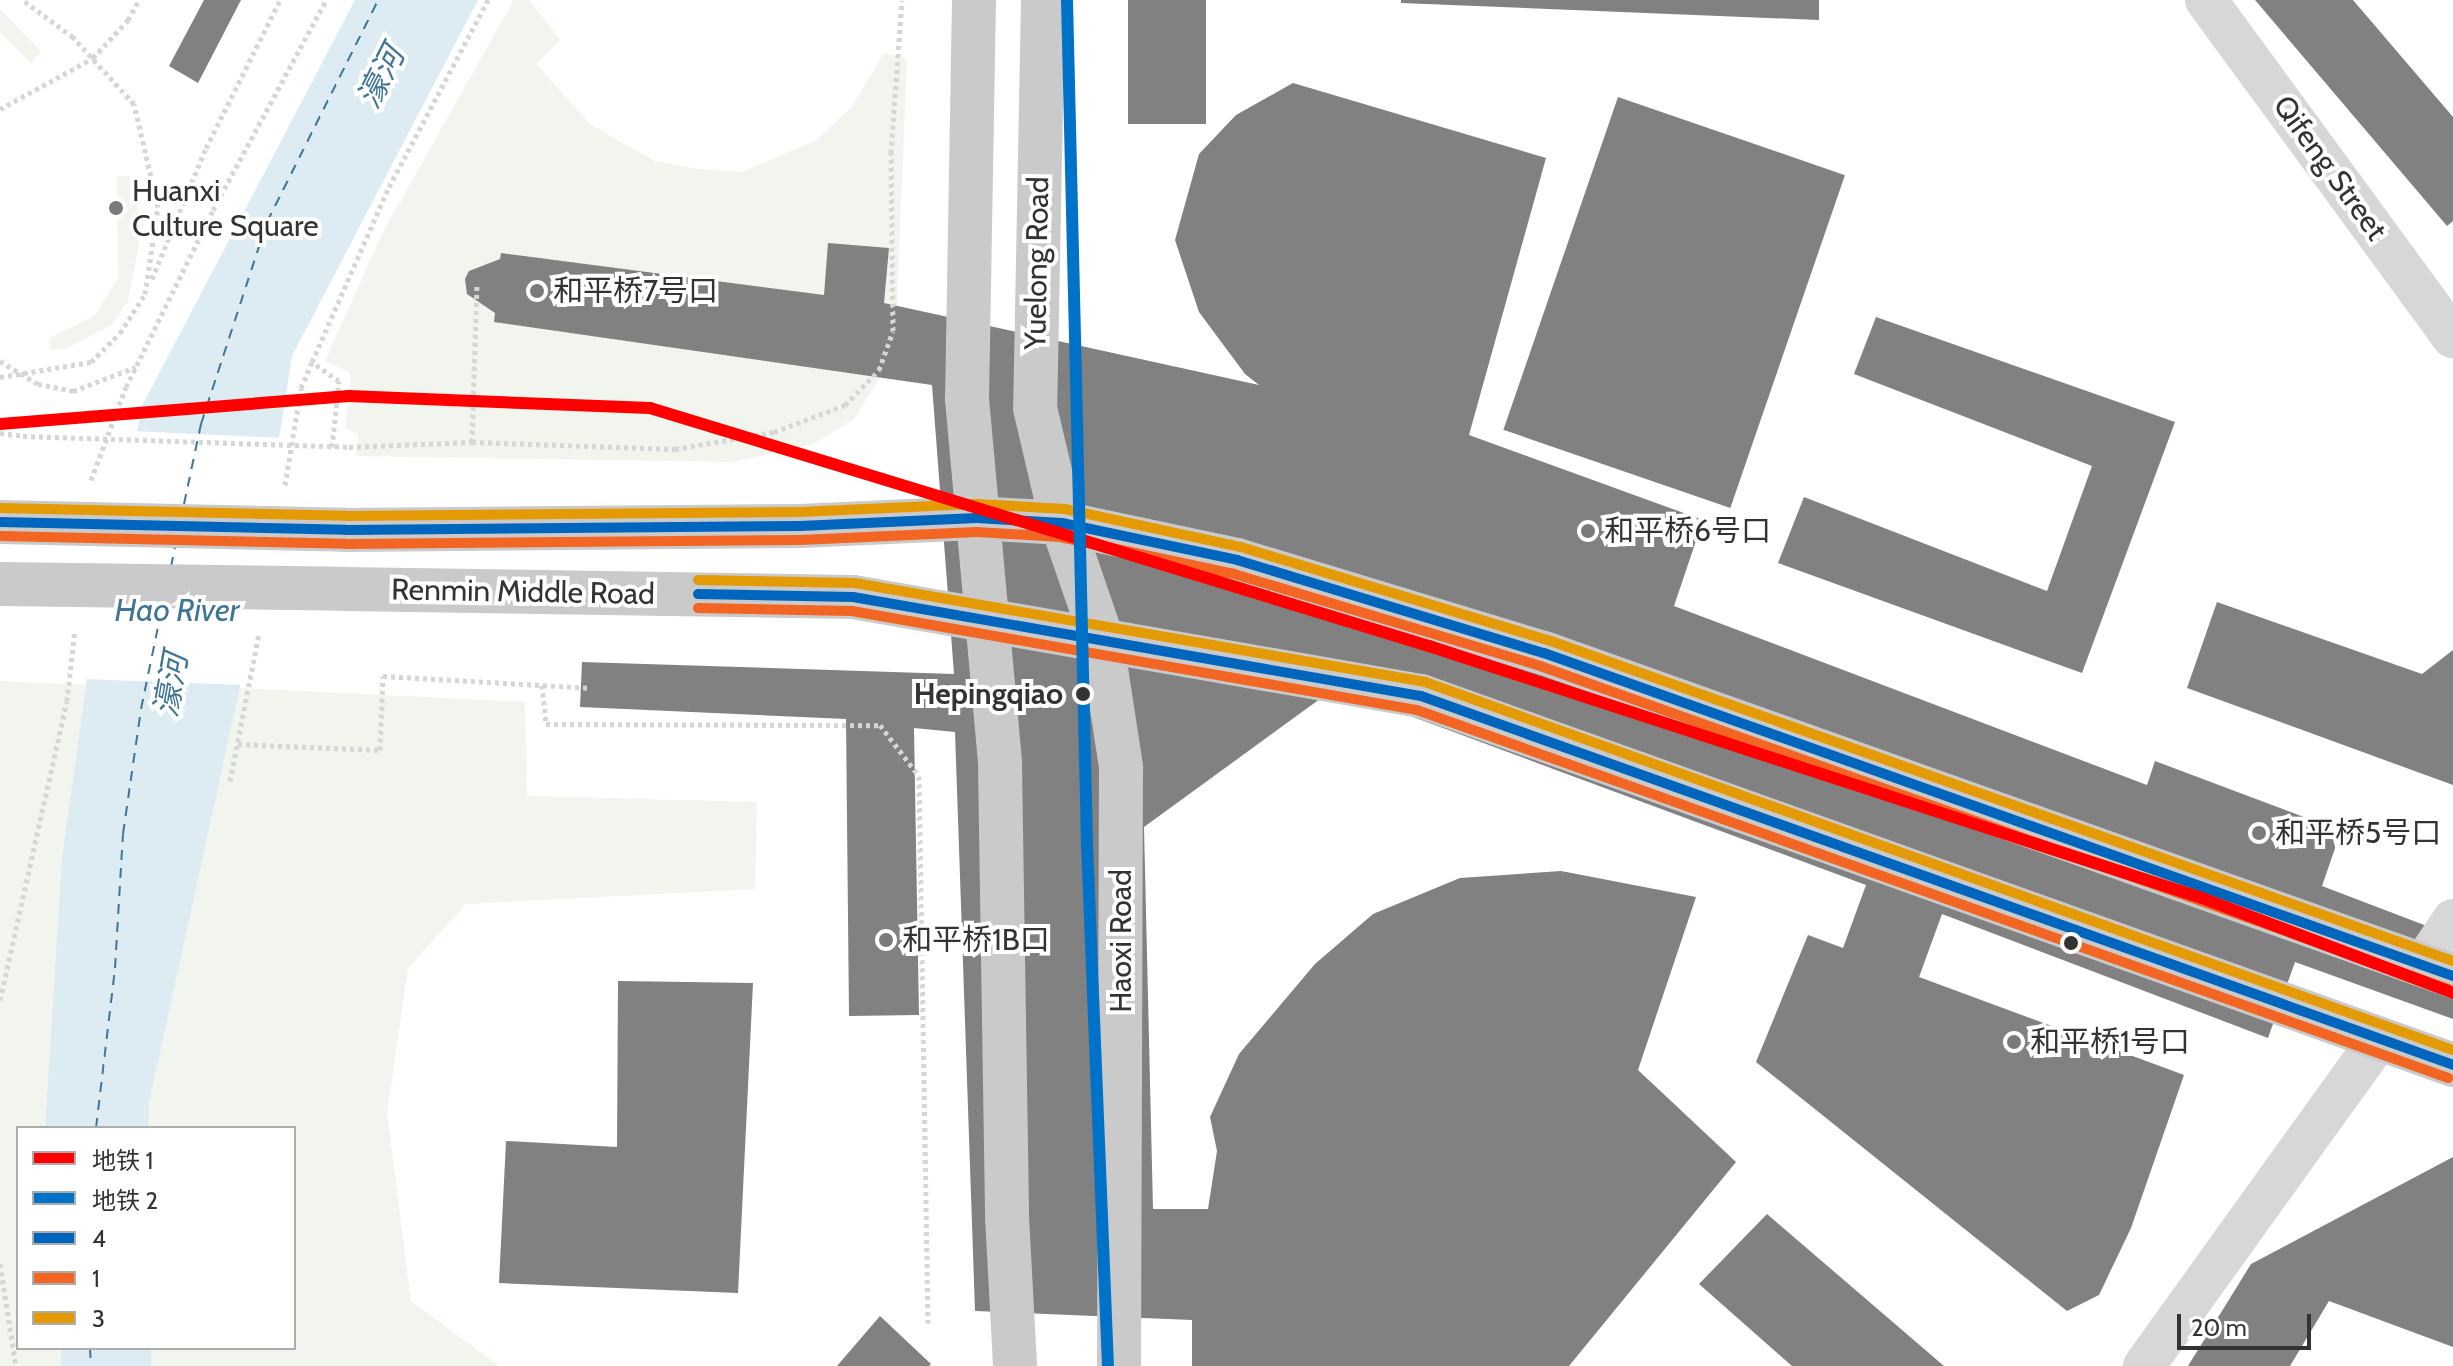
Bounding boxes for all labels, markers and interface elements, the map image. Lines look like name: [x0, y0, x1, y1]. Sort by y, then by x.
water label: 濠河: [349, 40, 413, 114]
street label: Qifeng Street: [2266, 89, 2394, 247]
place label: Huanxi Culture Square: [132, 173, 319, 244]
street label: Yuelong Road: [1017, 176, 1057, 350]
marker: Huanxi Culture Square: [107, 199, 125, 217]
place label: 和平桥7号口: [553, 273, 718, 309]
marker: 和平桥7号口: [528, 282, 546, 300]
place label: 和平桥6号口: [1604, 513, 1771, 549]
marker: 和平桥6号口: [1579, 522, 1597, 540]
street label: Renmin Middle Road: [391, 572, 655, 612]
water label: Hao River: [115, 591, 239, 629]
water label: 濠河: [147, 650, 195, 720]
place label: Hepingqiao: [914, 676, 1063, 712]
marker: Hepingqiao: [1070, 681, 1096, 707]
place label: 和平桥5号口: [2275, 815, 2441, 851]
marker: 和平桥5号口: [2250, 824, 2268, 842]
street label: Haoxi Road: [1103, 869, 1139, 1013]
place label: 和平桥1B口: [902, 922, 1050, 958]
marker: 和平桥1B口: [877, 931, 895, 949]
unlabelled marker: [2063, 935, 2079, 951]
place label: 和平桥1号口: [2030, 1024, 2190, 1060]
marker: 和平桥1号口: [2005, 1033, 2023, 1051]
legend: [16, 1126, 296, 1350]
text: 地铁 1: [92, 1146, 153, 1175]
text: 地铁 2: [92, 1186, 158, 1215]
text: 4: [92, 1224, 106, 1253]
text: 1: [92, 1264, 100, 1293]
scale bar: [2181, 1298, 2315, 1348]
text: 3: [92, 1304, 105, 1333]
text: 20 m: [2191, 1313, 2247, 1342]

